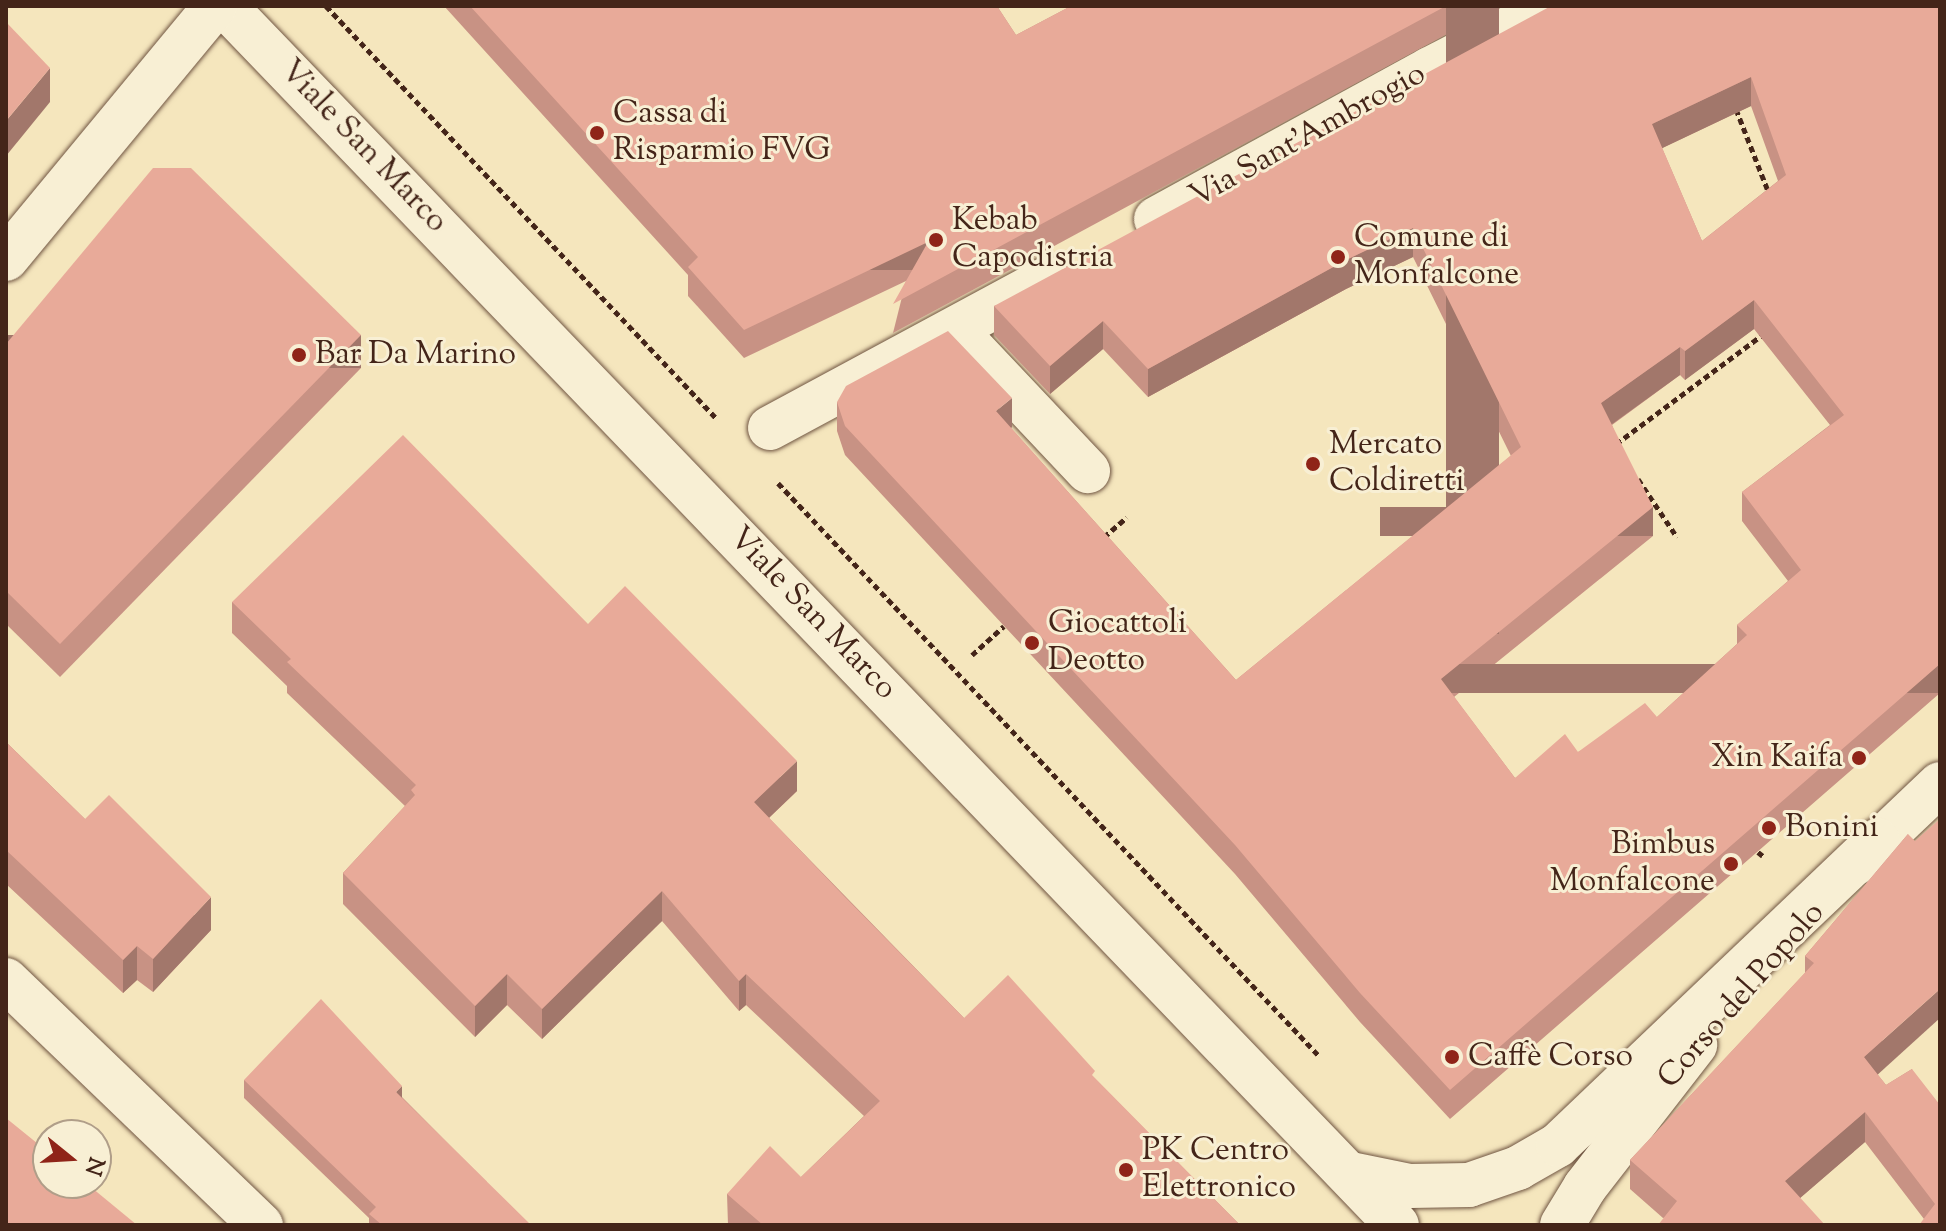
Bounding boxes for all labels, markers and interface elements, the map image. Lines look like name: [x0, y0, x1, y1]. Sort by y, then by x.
street label: Viale San Marco: [271, 53, 455, 241]
street label: Via Sant'Ambrogio: [1183, 55, 1433, 217]
place label: Cassa di Risparmio FVG: [613, 96, 830, 171]
marker: Cassa di Risparmio FVG: [588, 124, 606, 142]
place label: Kebab Capodistria: [952, 203, 1114, 278]
place label: Comune di Monfalcone: [1354, 220, 1519, 295]
marker: Kebab Capodistria: [927, 231, 945, 249]
marker: Comune di Monfalcone: [1329, 248, 1347, 266]
place label: Bar Da Marino: [315, 336, 516, 374]
marker: Bar Da Marino: [290, 346, 308, 364]
place label: Mercato Coldiretti: [1329, 427, 1465, 502]
marker: Mercato Coldiretti: [1304, 455, 1322, 473]
street label: Viale San Marco: [720, 520, 904, 708]
place label: Giocattoli Deotto: [1048, 606, 1187, 681]
marker: Giocattoli Deotto: [1023, 634, 1041, 652]
place label: Xin Kaifa: [1711, 739, 1843, 777]
marker: Xin Kaifa: [1850, 749, 1868, 767]
place label: Bonini: [1785, 809, 1879, 847]
marker: Bonini: [1760, 819, 1778, 837]
place label: Bimbus Monfalcone: [1550, 827, 1715, 902]
marker: Bimbus Monfalcone: [1722, 855, 1740, 873]
street label: Corso del Popolo: [1651, 895, 1833, 1097]
place label: Caffè Corso: [1468, 1038, 1633, 1076]
marker: Caffè Corso: [1443, 1048, 1461, 1066]
north arrow: [32, 1119, 112, 1199]
place label: PK Centro Elettronico: [1142, 1133, 1296, 1208]
text: N: [75, 1153, 111, 1179]
marker: PK Centro Elettronico: [1117, 1161, 1135, 1179]

